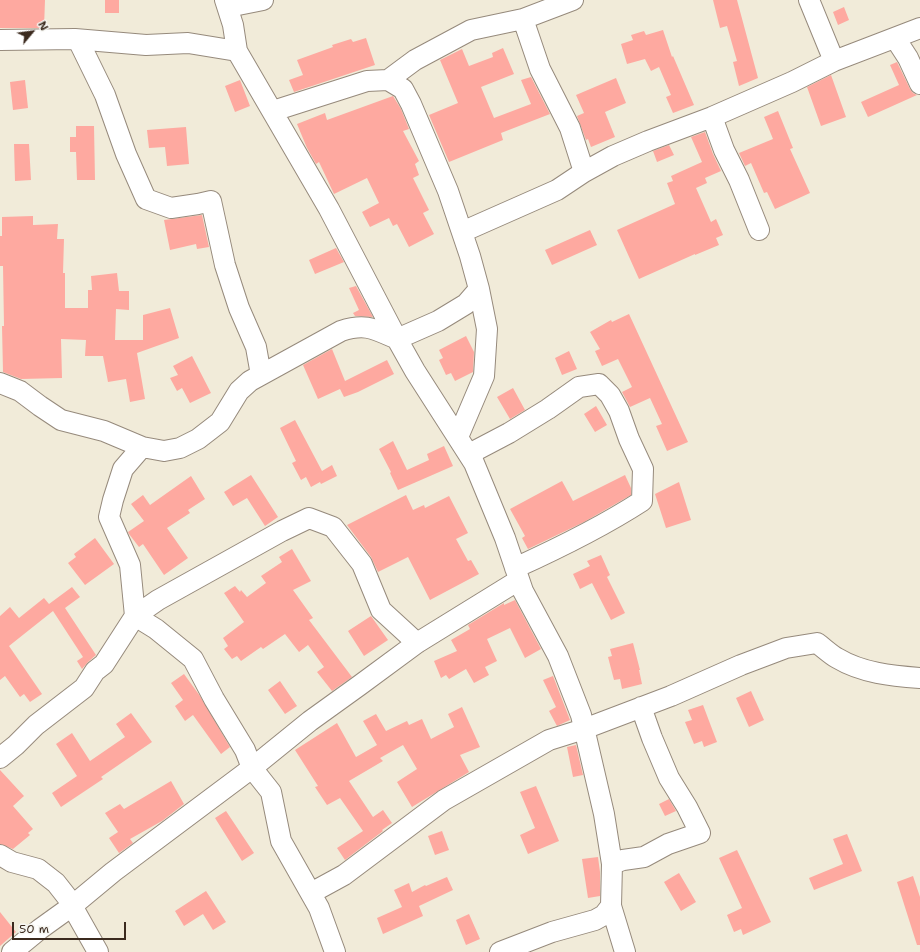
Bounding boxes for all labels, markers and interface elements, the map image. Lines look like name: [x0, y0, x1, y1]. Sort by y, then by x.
north arrow: [12, 12, 52, 52]
text: N: [34, 18, 52, 33]
scale bar: [14, 914, 128, 940]
text: 50 m: [19, 921, 49, 937]

